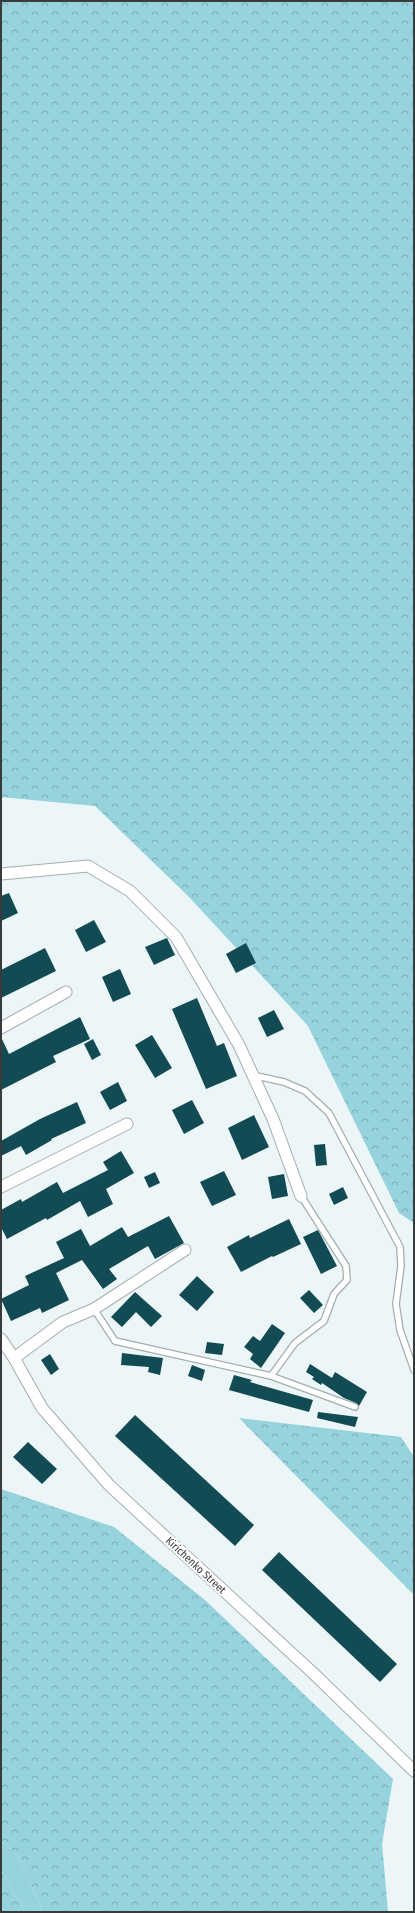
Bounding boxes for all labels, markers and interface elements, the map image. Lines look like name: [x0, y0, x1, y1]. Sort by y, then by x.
street label: Kirichenko Street: [163, 1534, 229, 1597]

